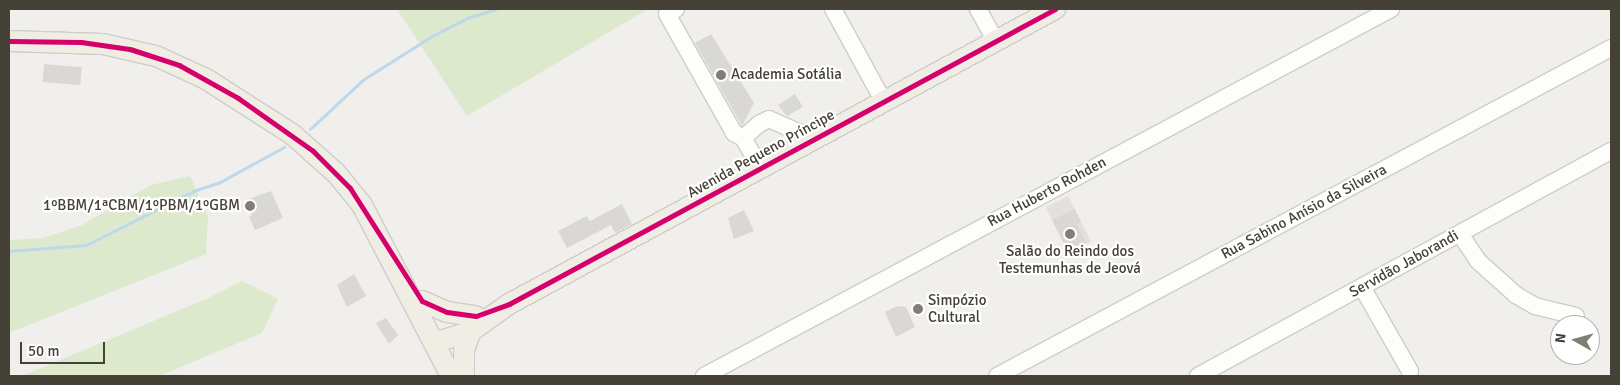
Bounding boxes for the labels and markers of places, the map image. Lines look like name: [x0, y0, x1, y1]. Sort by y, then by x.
place label: Academia Sotália: [731, 66, 842, 84]
marker: Academia Sotália: [715, 69, 727, 81]
place label: 1ºBBM/1ªCBM/1ºPBM/1ºGBM: [43, 197, 240, 215]
marker: 1ºBBM/1ªCBM/1ºPBM/1ºGBM: [244, 200, 256, 212]
marker: Salão do Reindo dos Testemunhas de Jeová: [1064, 228, 1076, 240]
place label: Salão do Reindo dos Testemunhas de Jeová: [999, 242, 1141, 277]
place label: Simpózio Cultural: [928, 291, 986, 326]
marker: Simpózio Cultural: [912, 303, 924, 315]

